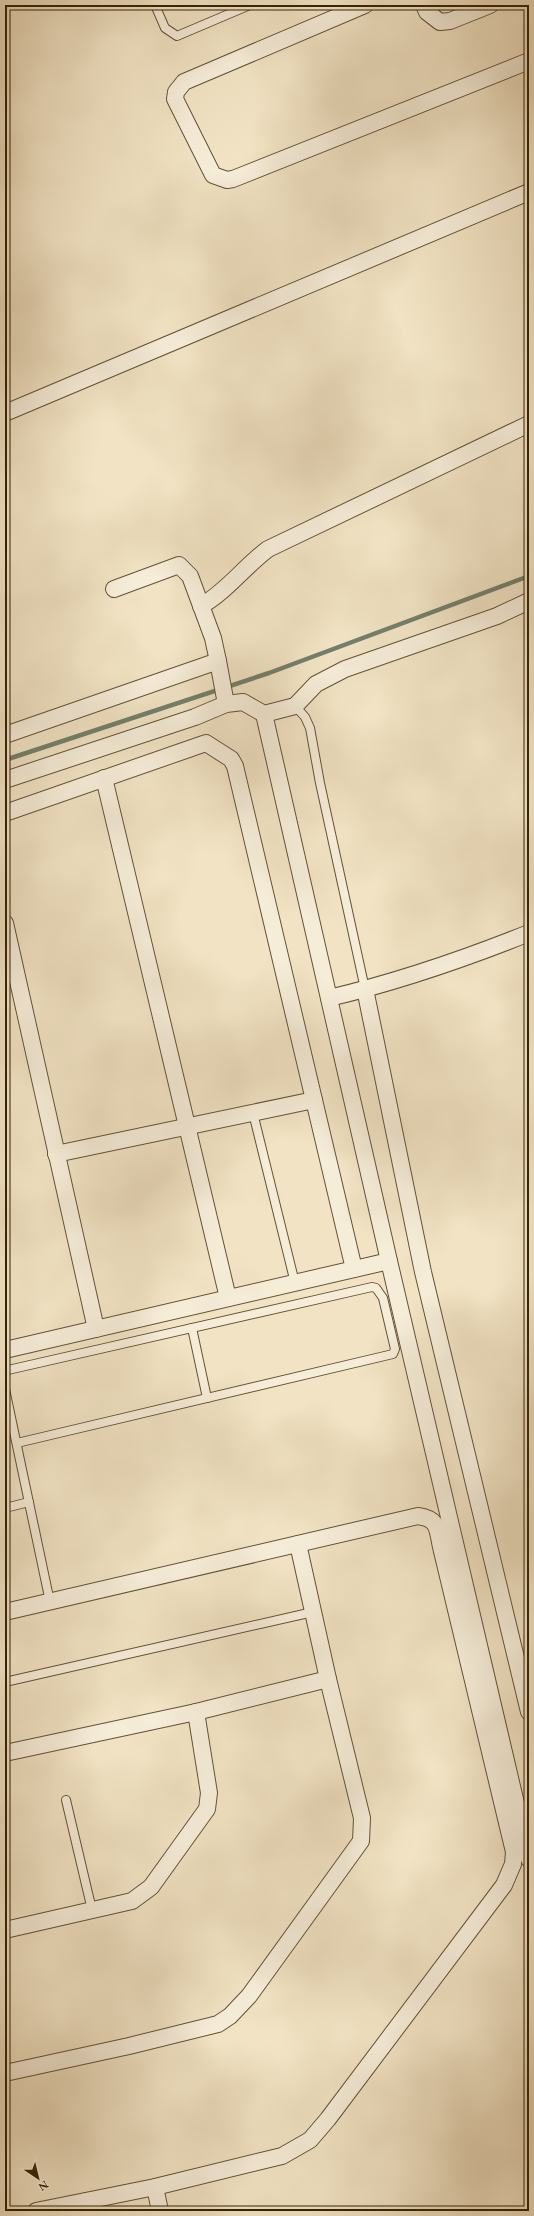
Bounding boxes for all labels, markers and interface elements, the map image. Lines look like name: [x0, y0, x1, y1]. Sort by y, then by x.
north arrow: [18, 2158, 58, 2198]
text: N: [36, 2178, 51, 2195]

